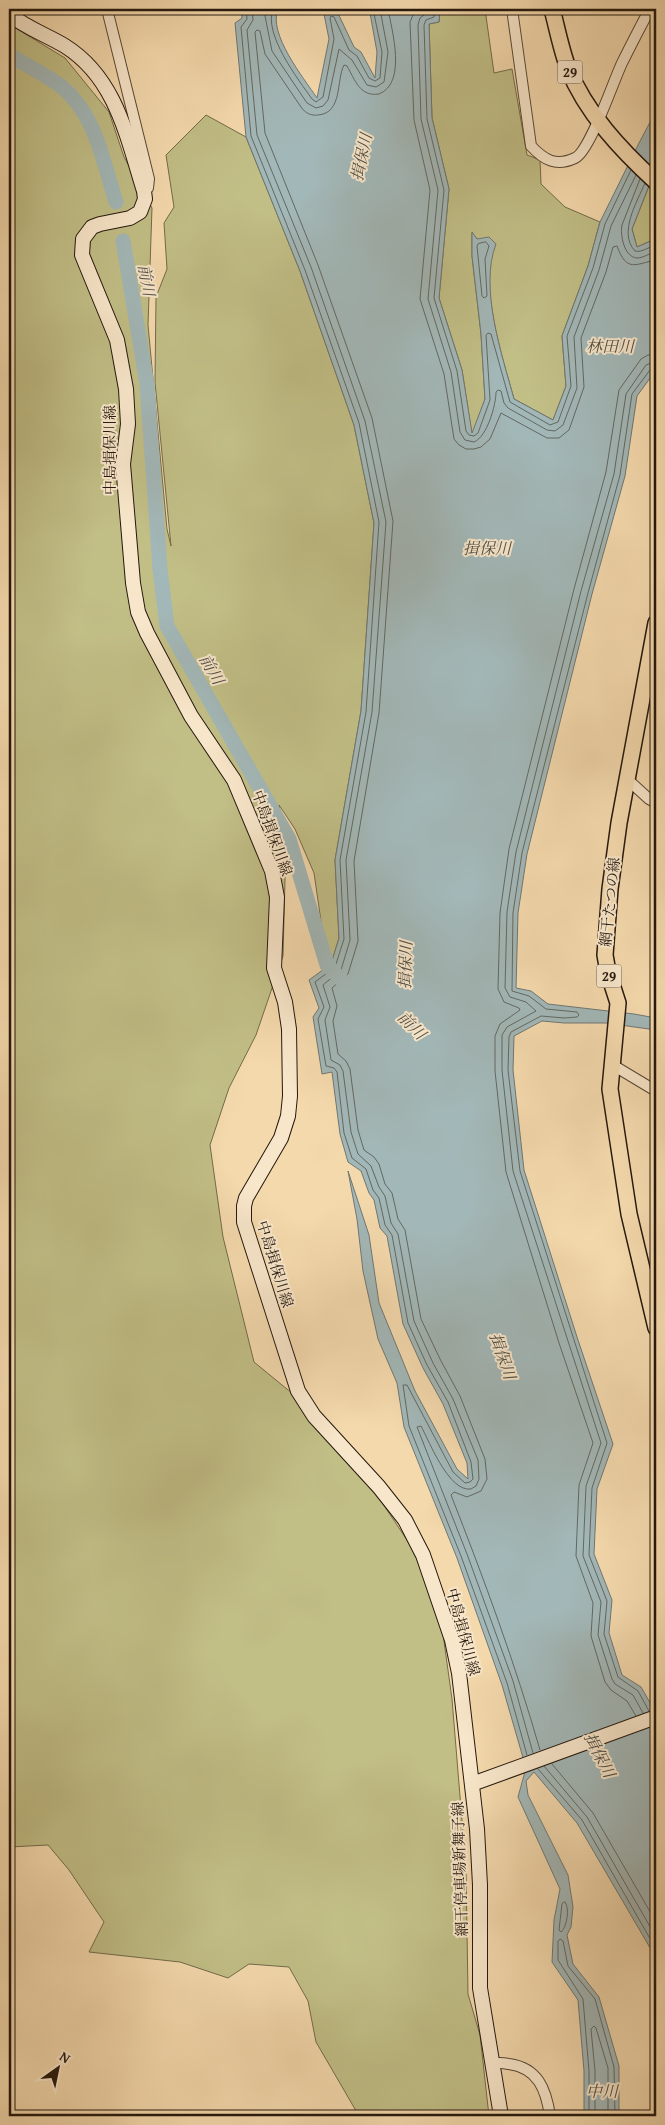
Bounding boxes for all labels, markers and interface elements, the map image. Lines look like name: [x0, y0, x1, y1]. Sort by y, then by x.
road number: 29: [558, 61, 582, 84]
water label: 揖保川: [344, 129, 378, 183]
water label: 前川: [132, 262, 162, 300]
water label: 林田川: [586, 334, 636, 358]
street label: 中島揖保川線: [99, 405, 120, 495]
water label: 揖保川: [463, 536, 513, 560]
water label: 前川: [194, 649, 231, 691]
street label: 中島揖保川線: [247, 787, 298, 879]
street label: 網干たつの線: [594, 856, 625, 948]
water label: 揖保川: [392, 939, 418, 989]
road number: 29: [596, 964, 622, 988]
water label: 前川: [392, 1005, 433, 1046]
street label: 中島揖保川線: [252, 1218, 299, 1310]
water label: 揖保川: [484, 1329, 523, 1384]
street label: 中島揖保川線: [442, 1586, 485, 1678]
water label: 揖保川: [578, 1728, 622, 1784]
street label: 網干停車場新舞子線: [447, 1801, 472, 1937]
north arrow: [32, 2042, 82, 2092]
text: N: [56, 2046, 75, 2068]
water label: 中川: [586, 2079, 620, 2103]

